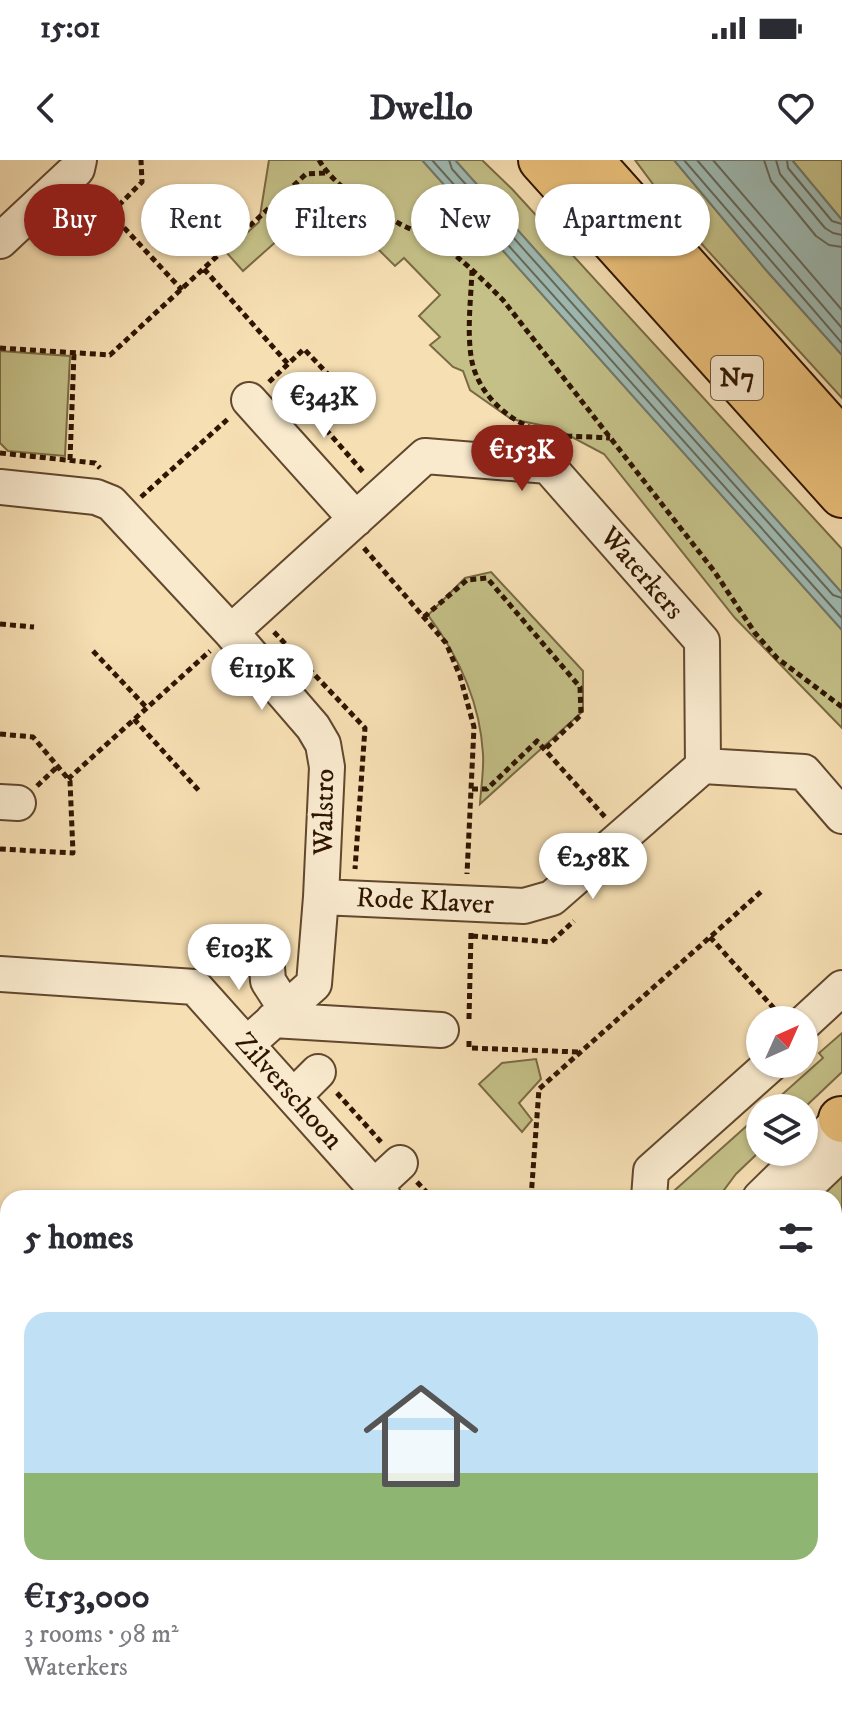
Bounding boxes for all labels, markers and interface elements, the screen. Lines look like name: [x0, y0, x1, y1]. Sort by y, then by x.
text: 15:01: [40, 10, 101, 47]
icon: back: [24, 86, 68, 130]
text: Dwello: [369, 86, 473, 131]
icon: heart: [774, 86, 818, 130]
chip: Buy: [24, 184, 125, 256]
chip: Rent: [141, 184, 250, 256]
chip: Filters: [266, 184, 395, 256]
chip: New: [411, 184, 519, 256]
chip: Apartment: [535, 184, 710, 256]
road number: N7: [711, 356, 763, 400]
pin: €343K: [268, 372, 380, 440]
text: €343K: [290, 381, 358, 414]
pin: €153K: [466, 425, 578, 493]
text: €153K: [489, 434, 555, 467]
street label: Waterkers: [591, 519, 692, 627]
pin: €119K: [206, 644, 318, 712]
text: €119K: [229, 653, 295, 686]
street label: Walstro: [306, 768, 342, 857]
pin: €258K: [537, 833, 649, 901]
text: €258K: [557, 842, 629, 875]
street label: Rode Klaver: [355, 880, 495, 922]
pin: €103K: [183, 924, 295, 992]
text: €103K: [206, 933, 272, 966]
north arrow: [746, 1006, 818, 1078]
map controls: [746, 1006, 818, 1166]
street label: Zilverschoon: [227, 1025, 351, 1157]
button: layers: [746, 1094, 818, 1166]
icon: filters: [774, 1216, 818, 1260]
text: 5 homes: [24, 1217, 133, 1259]
icon: home: [349, 1364, 493, 1508]
text: €153,000: [24, 1576, 150, 1618]
text: 3 rooms · 98 m²: [24, 1618, 179, 1651]
text: Waterkers: [24, 1651, 128, 1684]

